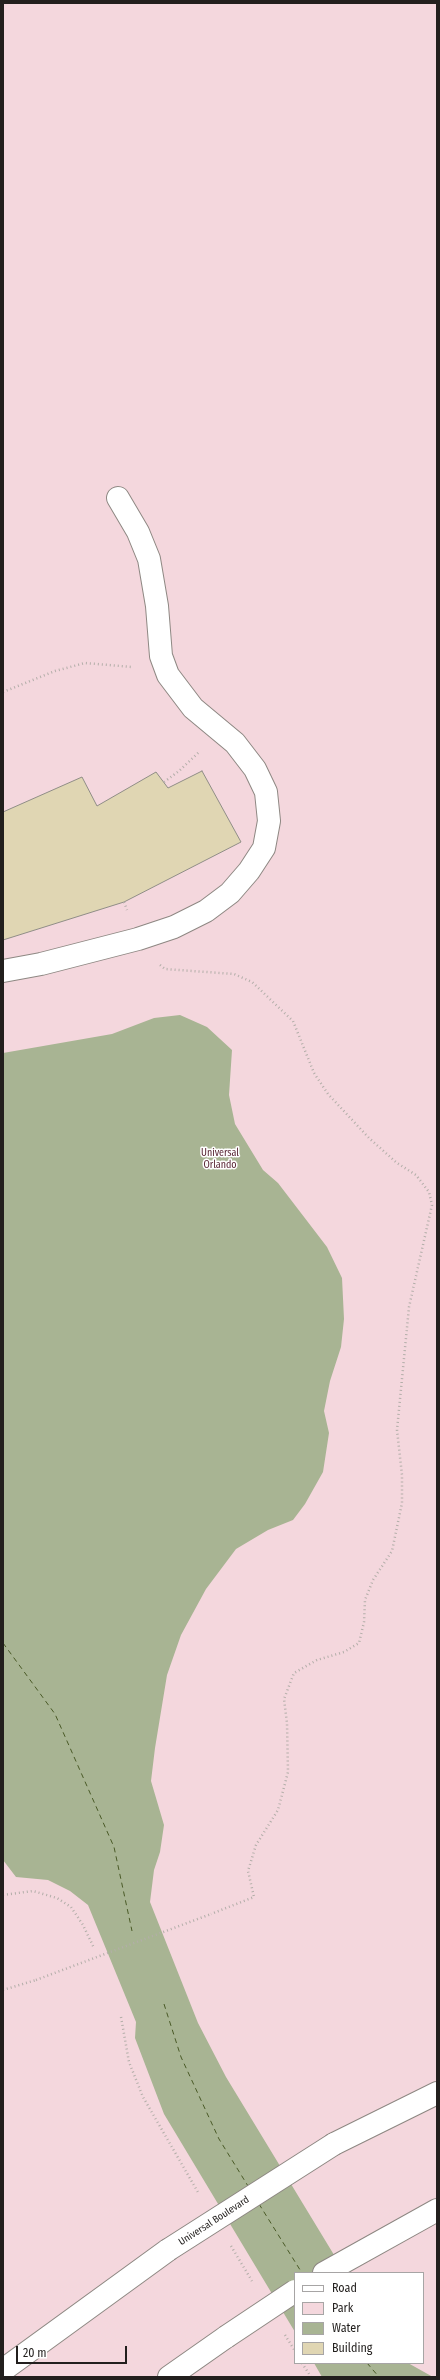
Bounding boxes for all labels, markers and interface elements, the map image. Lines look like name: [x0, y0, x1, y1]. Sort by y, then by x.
park label: Universal Orlando: [201, 1147, 239, 1170]
street label: Universal Boulevard: [177, 2194, 251, 2248]
legend: [294, 2272, 424, 2364]
text: Road: [332, 2281, 357, 2295]
text: Park: [332, 2301, 353, 2315]
text: Water: [332, 2321, 360, 2335]
scale bar: [18, 2338, 129, 2364]
text: Building: [332, 2341, 372, 2355]
text: 20 m: [23, 2346, 47, 2360]

